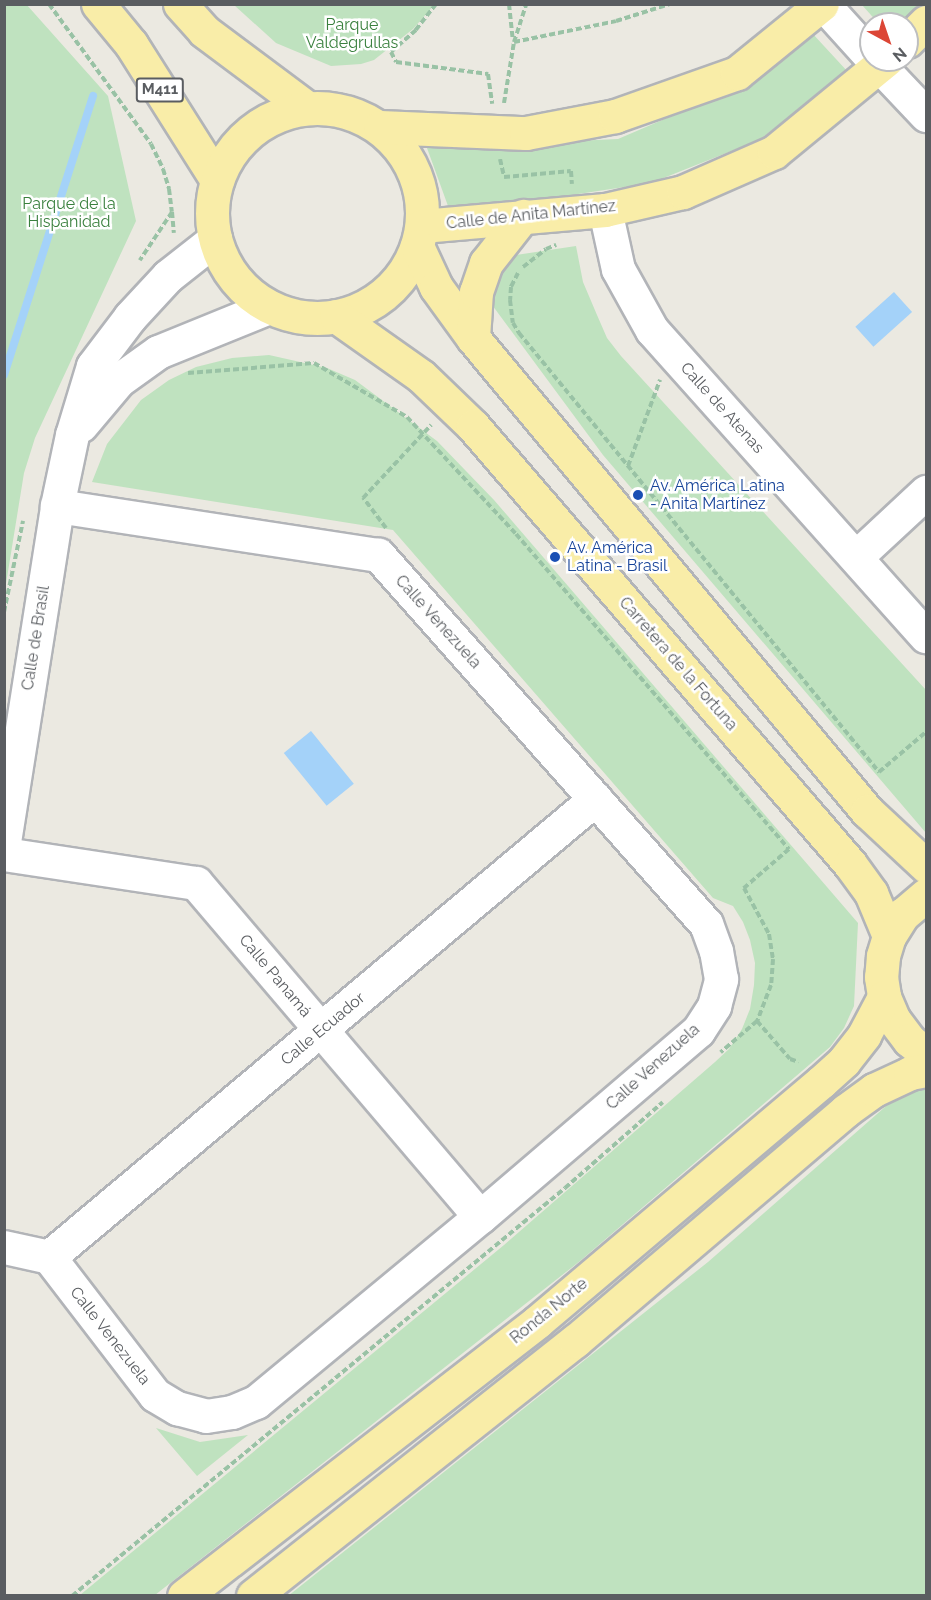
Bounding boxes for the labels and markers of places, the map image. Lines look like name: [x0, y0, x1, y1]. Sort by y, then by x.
place label: Av. América Latina - Anita Martínez: [650, 476, 785, 514]
marker: Av. América Latina - Anita Martínez: [631, 488, 645, 502]
place label: Av. América Latina - Brasil: [567, 538, 667, 576]
marker: Av. América Latina - Brasil: [548, 550, 562, 564]

